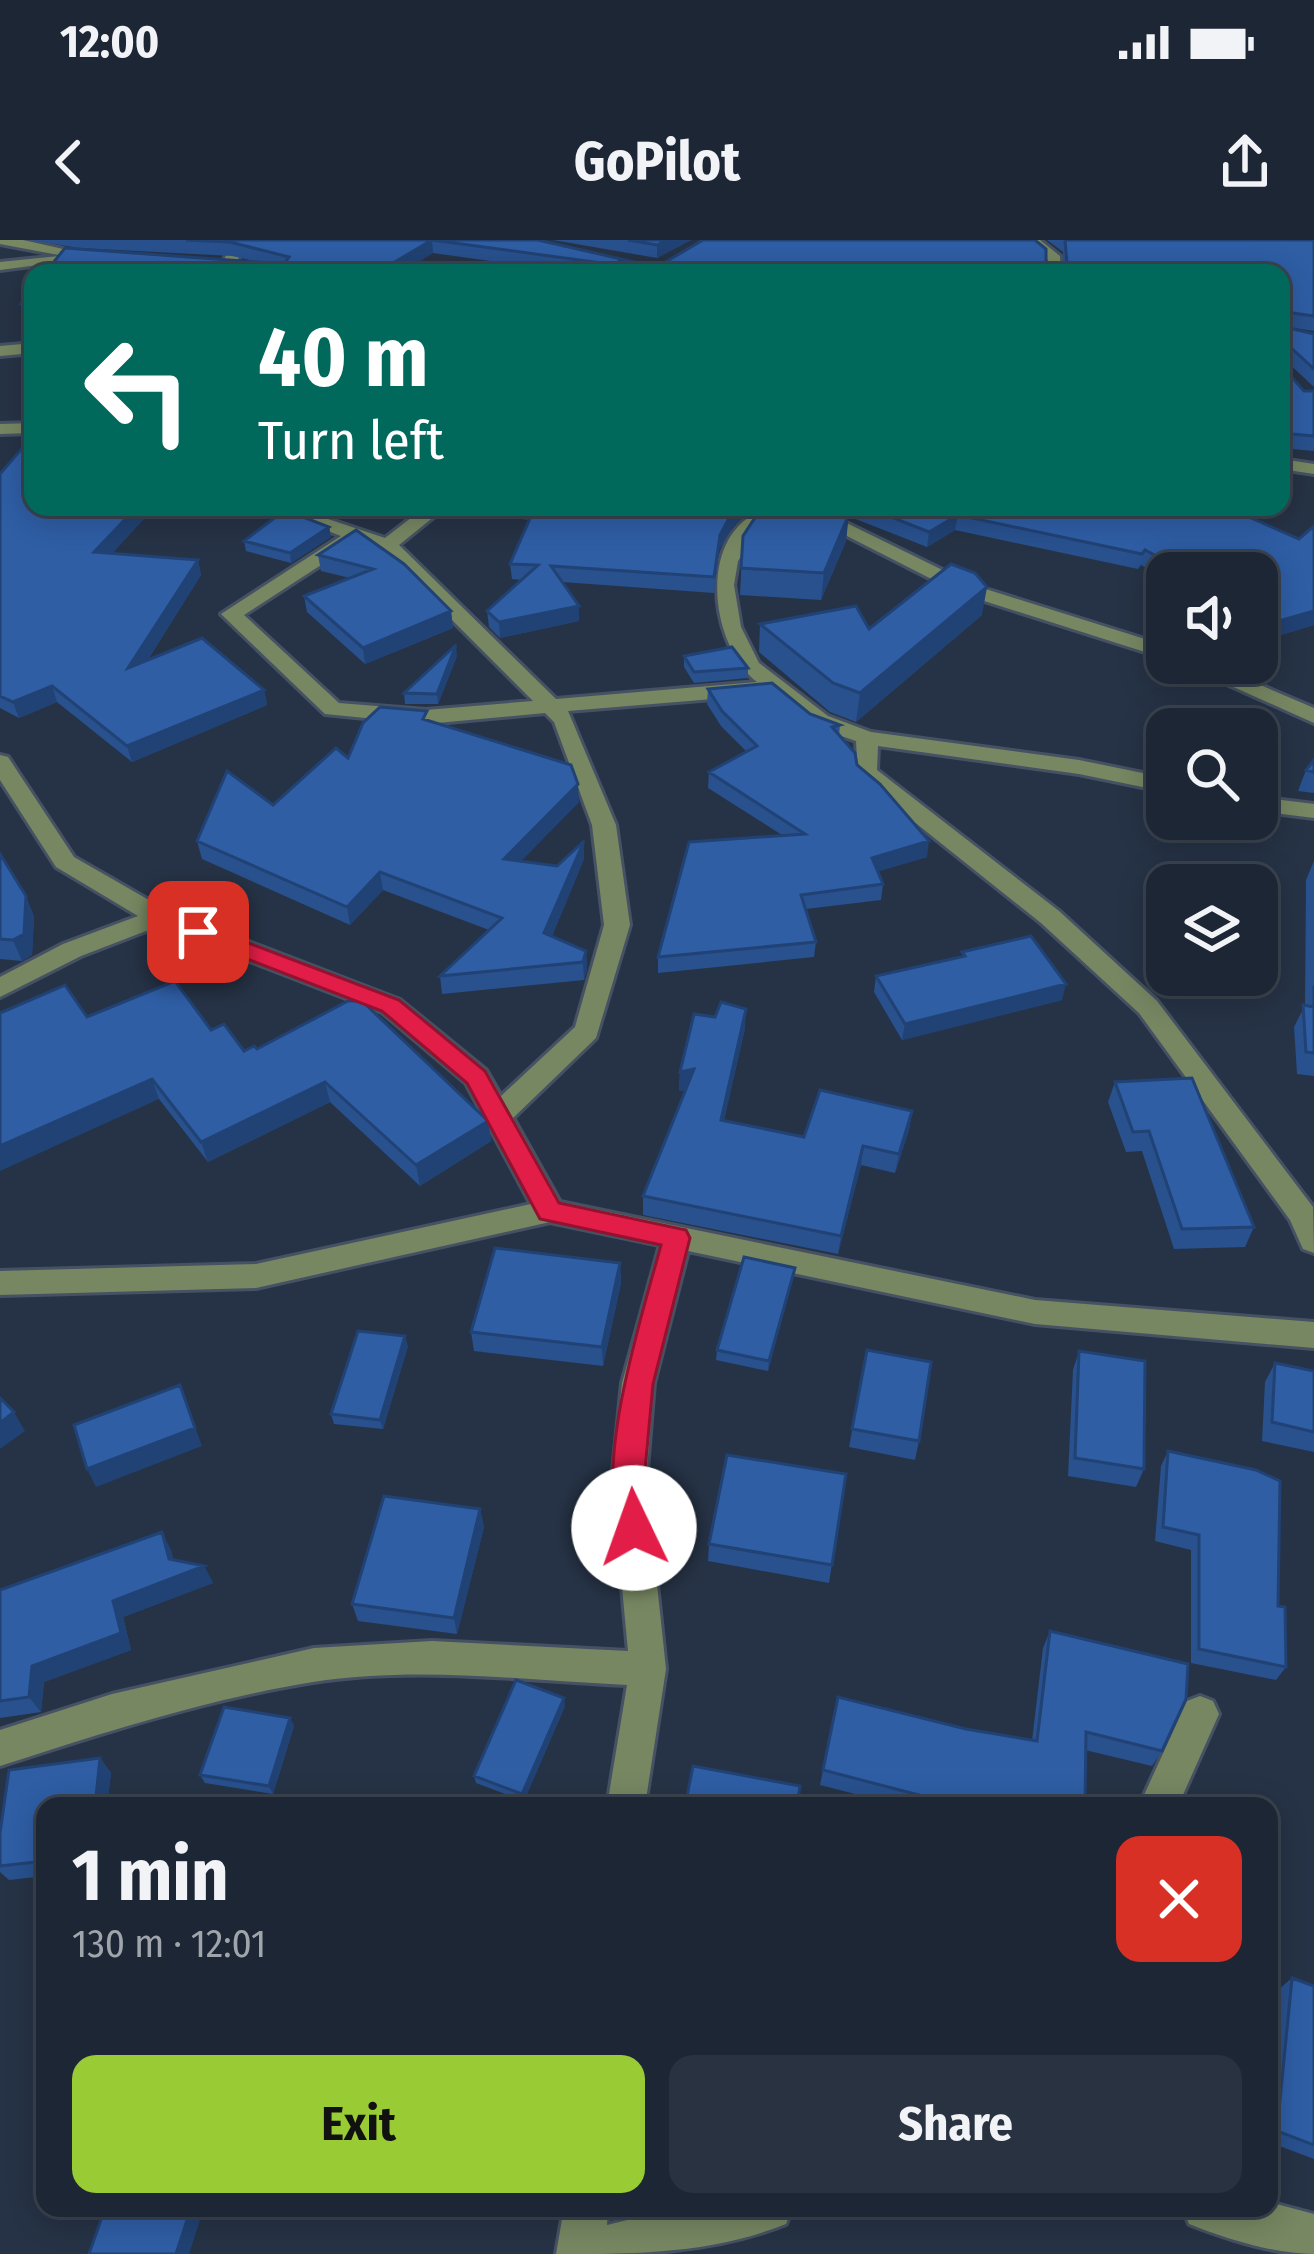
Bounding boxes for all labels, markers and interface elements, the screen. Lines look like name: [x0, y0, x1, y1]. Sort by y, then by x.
text: 12:00: [60, 15, 159, 69]
icon: back: [36, 129, 102, 195]
icon: share: [1212, 129, 1278, 195]
text: GoPilot: [574, 130, 740, 194]
text: 40 m: [258, 307, 429, 408]
icon: left: [60, 312, 216, 468]
text: Turn left: [258, 409, 444, 473]
map controls: [1146, 552, 1278, 996]
button: sound: [1146, 552, 1278, 684]
button: search: [1146, 708, 1278, 840]
button: layers: [1146, 864, 1278, 996]
pin: [147, 881, 249, 983]
icon: arrive: [165, 899, 231, 965]
position arrow: [571, 1465, 697, 1591]
text: 1 min: [72, 1833, 229, 1919]
button: close: [1116, 1836, 1242, 1962]
text: 130 m · 12:01: [72, 1921, 266, 1967]
button: Exit: [72, 2055, 645, 2193]
button: Share: [669, 2055, 1242, 2193]

